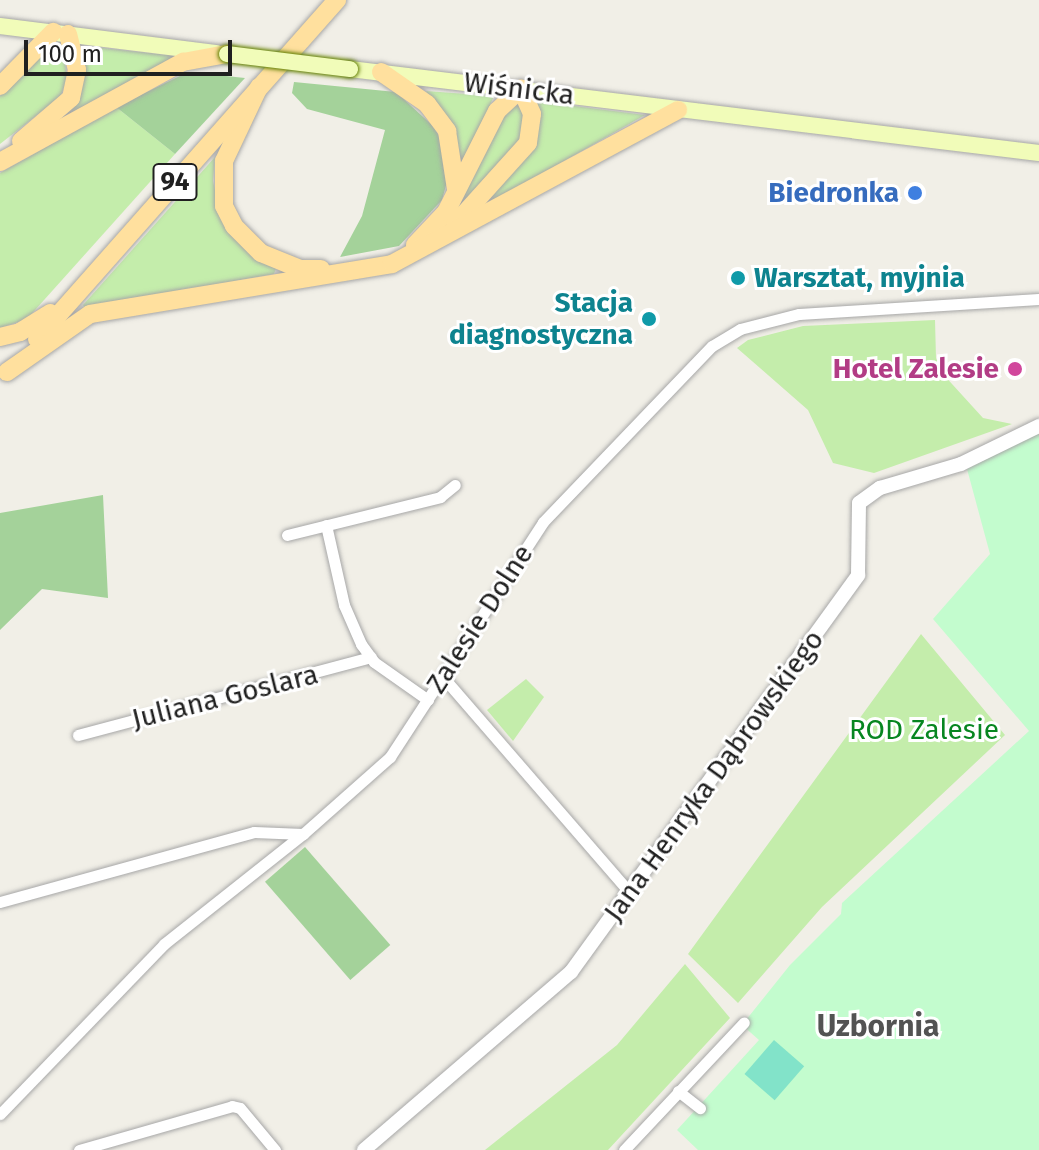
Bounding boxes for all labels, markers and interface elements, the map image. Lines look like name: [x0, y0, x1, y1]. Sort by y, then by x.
scale bar: [28, 24, 236, 74]
text: 100 m: [38, 40, 102, 68]
street label: Wiśnicka: [462, 66, 576, 112]
road number: 94: [151, 160, 199, 204]
place label: Biedronka: [768, 176, 899, 210]
marker: Biedronka: [906, 184, 924, 202]
place label: Warsztat, myjnia: [754, 261, 965, 295]
marker: Warsztat, myjnia: [729, 269, 747, 287]
place label: Stacja diagnostyczna: [449, 286, 633, 352]
marker: Stacja diagnostyczna: [640, 310, 658, 328]
place label: Hotel Zalesie: [833, 352, 999, 386]
marker: Hotel Zalesie: [1006, 360, 1024, 378]
street label: Zalesie Dolne: [420, 538, 540, 700]
street label: Jana Henryka Dąbrowskiego: [597, 624, 831, 928]
street label: Juliana Goslara: [128, 658, 322, 736]
park label: ROD Zalesie: [849, 713, 999, 747]
district label: Uzbornia: [817, 1008, 939, 1044]

